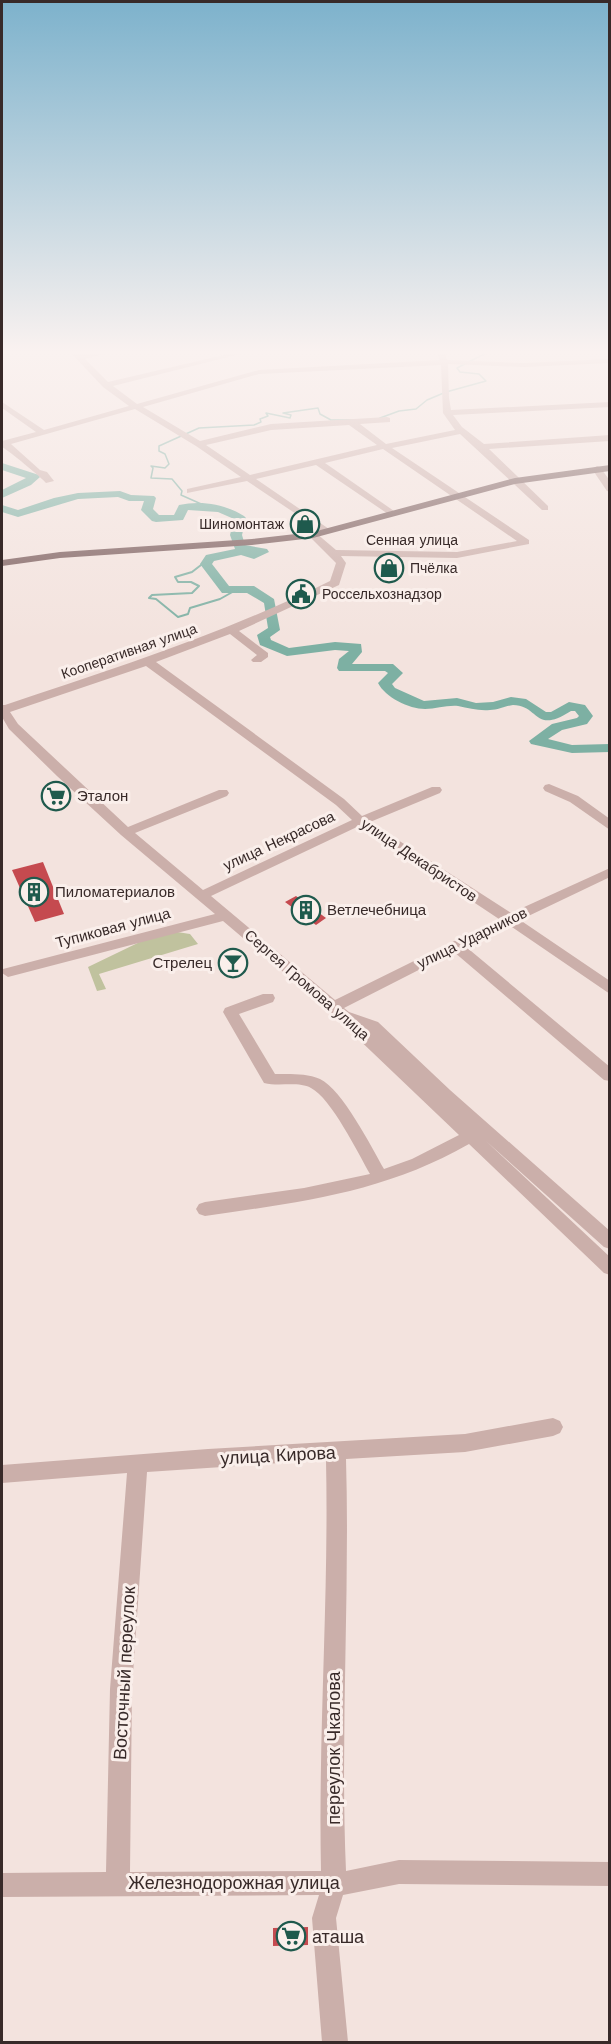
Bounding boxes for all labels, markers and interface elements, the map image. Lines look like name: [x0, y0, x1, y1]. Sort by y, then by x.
shop icon: Шиномонтаж: [289, 508, 321, 540]
place label: Шиномонтаж: [199, 516, 285, 532]
street label: Сенная улица: [366, 532, 458, 548]
shop icon: Пчёлка: [373, 552, 405, 584]
place label: Пчёлка: [410, 560, 458, 576]
public building icon: Россельхознадзор: [285, 578, 317, 610]
place label: Россельхознадзор: [322, 586, 442, 602]
street label: Кооперативная улица: [59, 620, 199, 682]
supermarket icon: Эталон: [40, 780, 72, 812]
place label: Эталон: [77, 787, 128, 805]
street label: улица Некрасова: [220, 807, 338, 875]
street label: улица Декабристов: [358, 815, 480, 905]
building icon: Пиломатериалов: [18, 876, 50, 908]
place label: Пиломатериалов: [55, 883, 175, 901]
building icon: Ветлечебница: [290, 894, 322, 926]
place label: Ветлечебница: [327, 901, 427, 919]
street label: Тупиковая улица: [54, 904, 173, 952]
street label: улица Ударников: [414, 904, 530, 972]
street label: Сергея Громова улица: [241, 926, 374, 1044]
bar icon: Стрелец: [217, 947, 249, 979]
place label: Стрелец: [152, 954, 212, 972]
street label: улица Кирова: [220, 1441, 337, 1469]
street label: Восточный переулок: [109, 1586, 139, 1760]
street label: переулок Чкалова: [323, 1670, 344, 1825]
street label: Железнодорожная улица: [128, 1872, 341, 1893]
supermarket icon: аташа: [275, 1920, 307, 1952]
place label: аташа: [312, 1926, 365, 1947]

